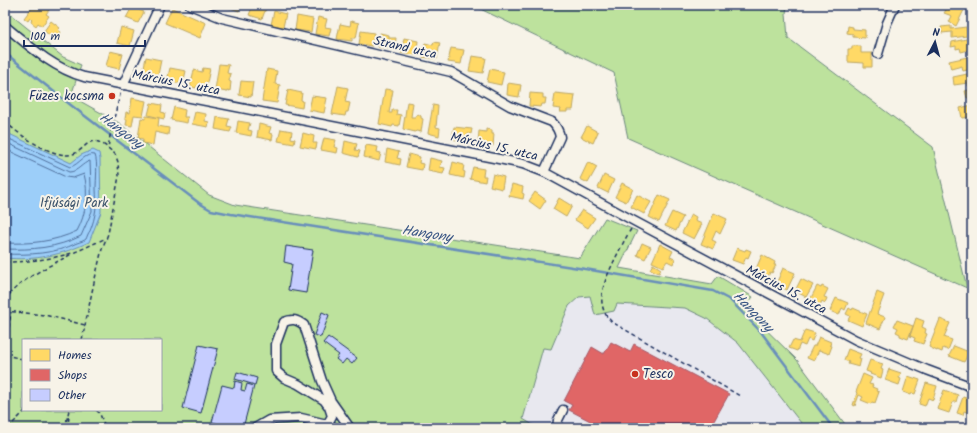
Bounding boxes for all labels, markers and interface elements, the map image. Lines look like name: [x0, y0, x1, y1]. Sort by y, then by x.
scale bar: [24, 22, 145, 48]
north arrow: [915, 22, 955, 62]
text: N: [932, 24, 940, 42]
text: 100 m: [30, 27, 61, 46]
street label: Strand utca: [371, 31, 439, 65]
street label: Március 15. utca: [130, 64, 222, 102]
place label: Füzes kocsma: [29, 86, 104, 107]
marker: Füzes kocsma: [107, 91, 117, 101]
water label: Hangony: [94, 107, 150, 156]
street label: Március 15. utca: [448, 127, 540, 167]
park label: Ifjúsági Park: [40, 193, 109, 214]
water label: Hangony: [400, 219, 456, 249]
street label: Március 15. utca: [742, 260, 830, 320]
water label: Hangony: [728, 286, 780, 340]
legend: [22, 339, 162, 411]
text: Homes: [58, 346, 92, 365]
place label: Tesco: [643, 364, 673, 385]
text: Shops: [58, 366, 87, 385]
marker: Tesco: [630, 369, 640, 379]
text: Other: [58, 386, 87, 405]

